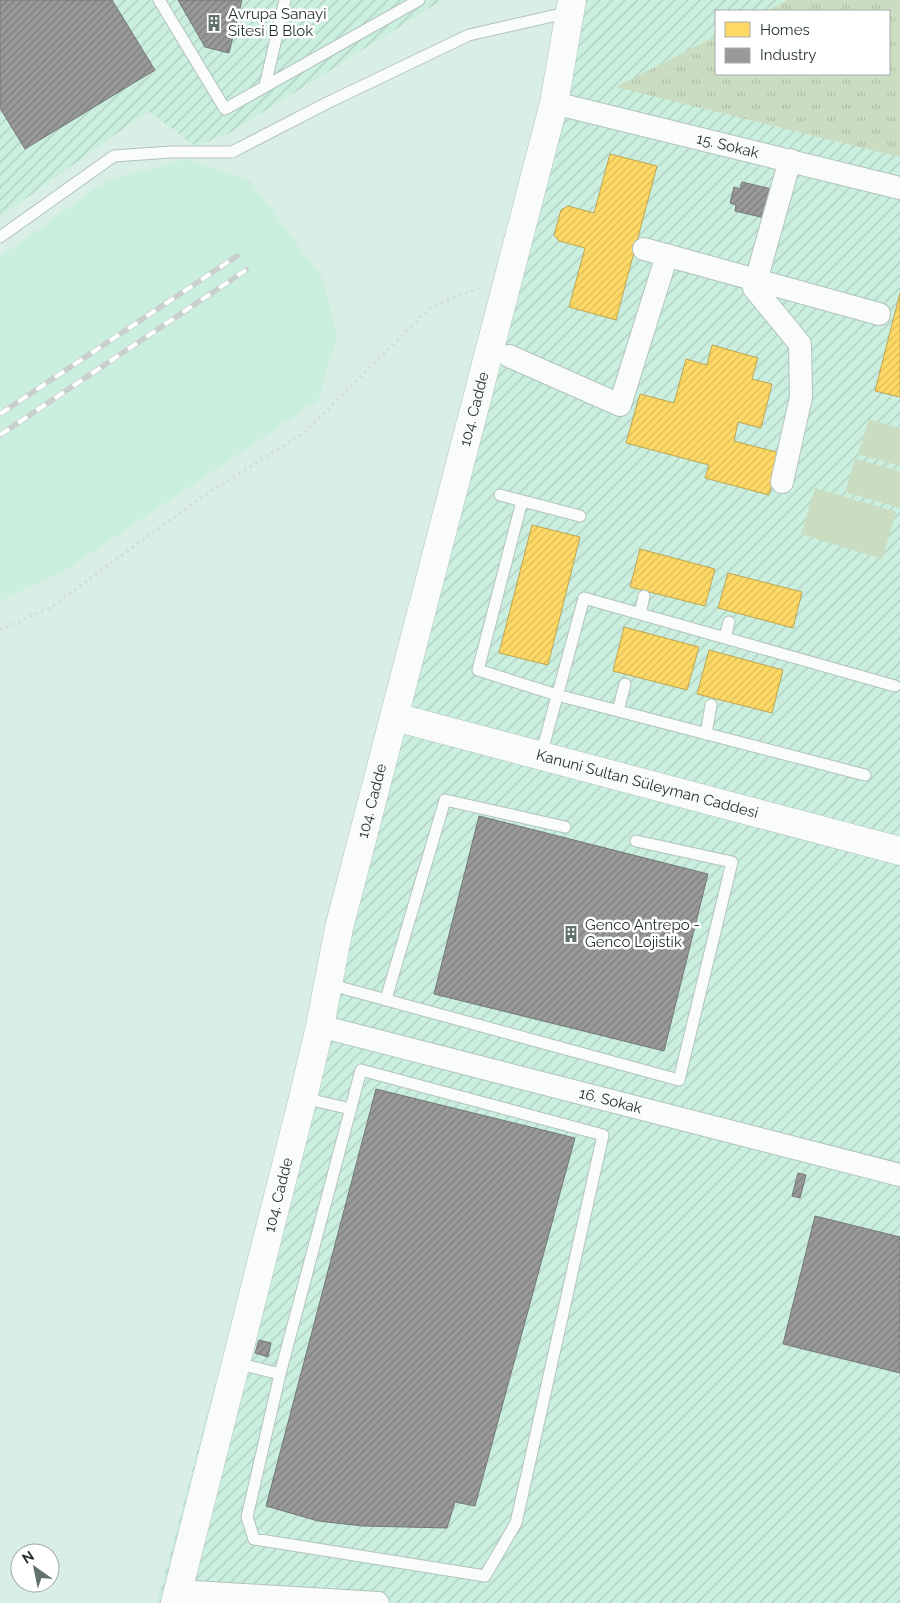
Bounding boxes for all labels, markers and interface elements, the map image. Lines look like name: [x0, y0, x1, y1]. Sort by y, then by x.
place label: Avrupa Sanayi Sitesi B Blok: [228, 5, 326, 40]
legend: [715, 10, 890, 75]
building icon: Avrupa Sanayi Sitesi B Blok: [204, 13, 224, 33]
text: Homes: [760, 21, 810, 39]
text: Industry: [760, 46, 816, 64]
street label: 15. Sokak: [695, 129, 761, 162]
street label: 104. Cadde: [456, 370, 493, 448]
street label: Kanuni Sultan Süleyman Caddesi: [534, 746, 760, 822]
street label: 104. Cadde: [354, 762, 390, 840]
place label: Genco Antrepo - Genco Lojistik: [585, 916, 700, 951]
building icon: Genco Antrepo - Genco Lojistik: [561, 924, 581, 944]
street label: 16. Sokak: [577, 1084, 644, 1117]
street label: 104. Cadde: [260, 1155, 297, 1234]
north arrow: [10, 1543, 60, 1593]
text: N: [19, 1547, 37, 1567]

